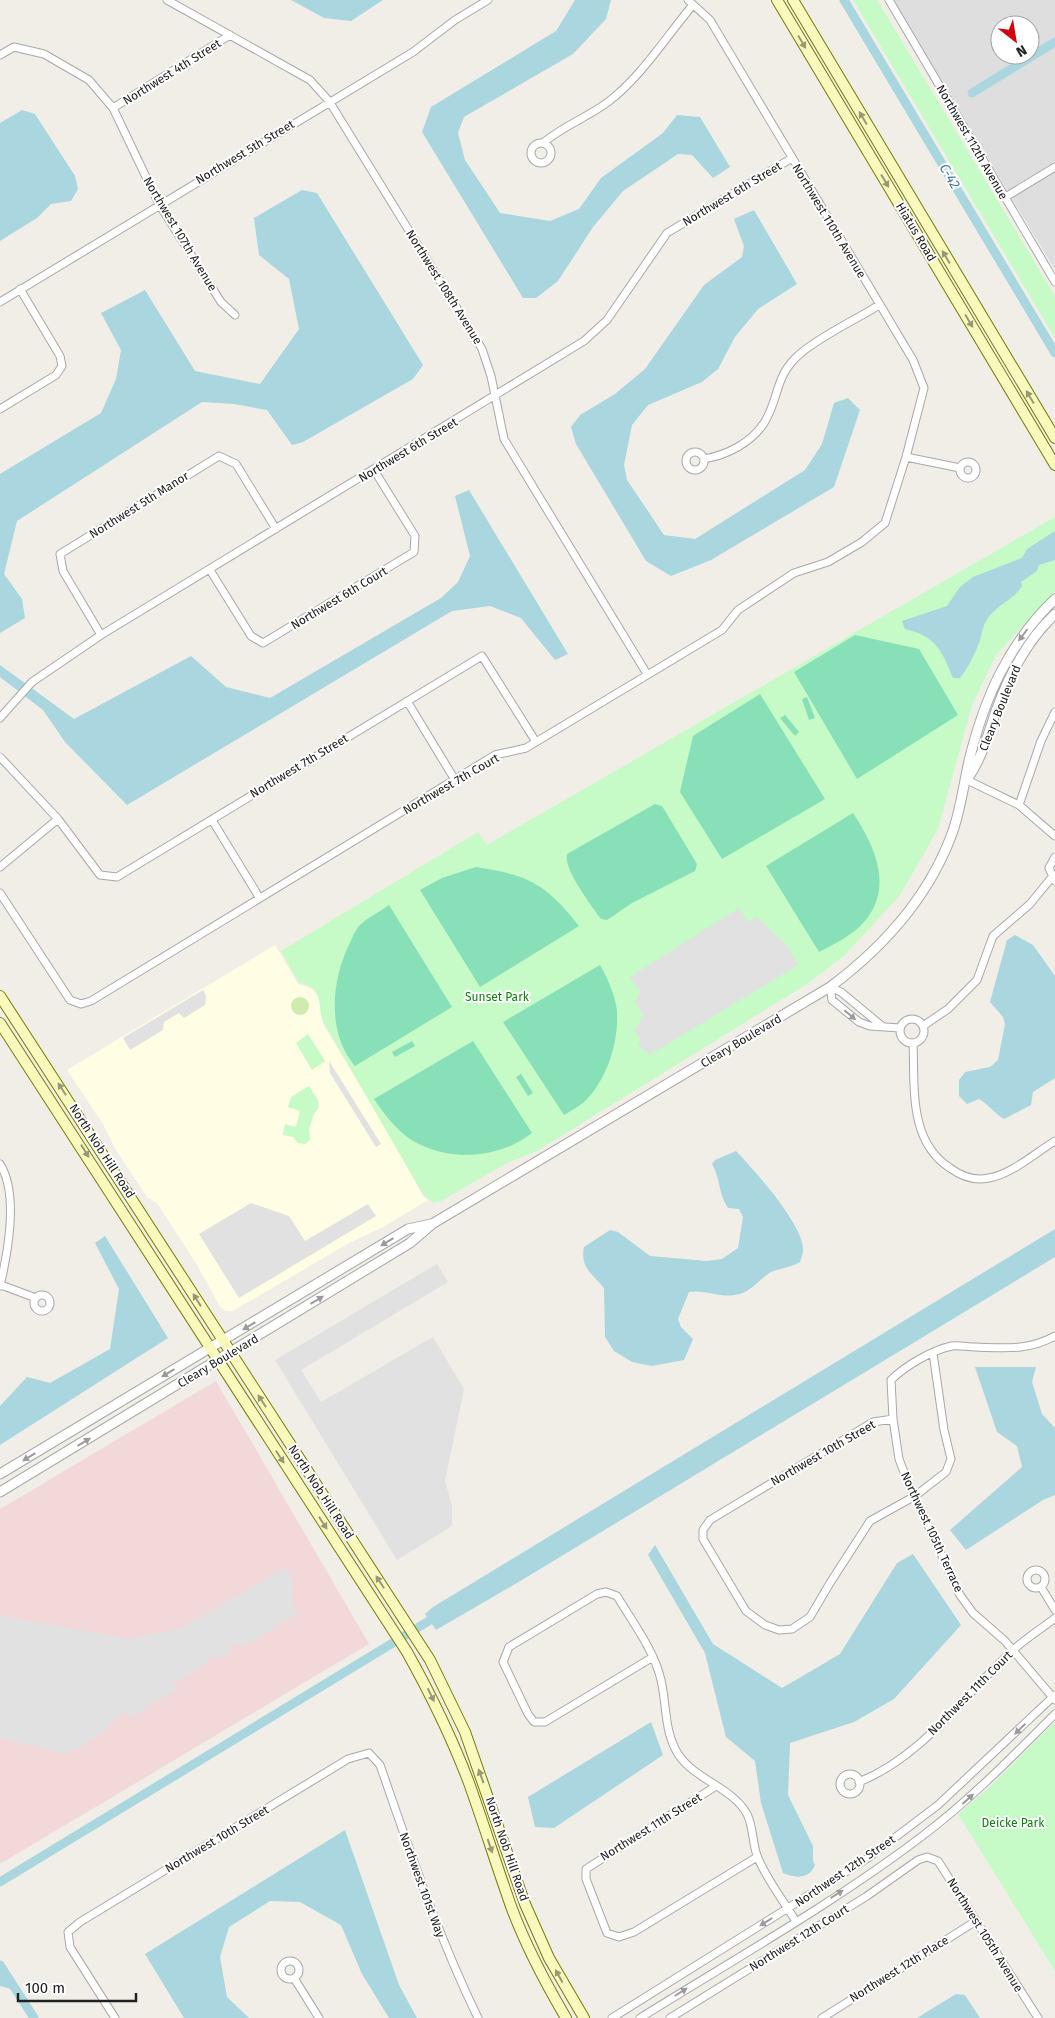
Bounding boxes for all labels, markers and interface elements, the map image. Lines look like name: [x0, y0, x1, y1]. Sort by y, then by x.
north arrow: [990, 15, 1040, 65]
one-way arrow: [797, 35, 806, 48]
street label: Northwest 4th Street: [120, 36, 224, 108]
text: N: [1013, 41, 1030, 60]
street label: Northwest 112th Avenue: [933, 82, 1011, 202]
one-way arrow: [859, 111, 868, 124]
street label: Northwest 5th Street: [193, 117, 297, 187]
street label: Northwest 6th Street: [680, 159, 785, 229]
street label: Northwest 110th Avenue: [789, 161, 869, 281]
water label: C-42: [936, 161, 964, 192]
street label: Northwest 107th Avenue: [140, 174, 220, 294]
one-way arrow: [881, 175, 890, 188]
street label: Hiatus Road: [893, 200, 939, 264]
street label: Northwest 108th Avenue: [403, 227, 485, 347]
one-way arrow: [942, 251, 951, 264]
one-way arrow: [964, 314, 973, 327]
one-way arrow: [1025, 390, 1034, 403]
street label: Northwest 6th Street: [356, 415, 461, 485]
street label: Northwest 5th Manor: [87, 469, 192, 541]
street label: Northwest 6th Court: [288, 563, 390, 632]
one-way arrow: [1017, 628, 1028, 641]
street label: Cleary Boulevard: [976, 663, 1024, 753]
street label: Northwest 7th Street: [247, 731, 351, 801]
street label: Northwest 7th Court: [400, 750, 502, 817]
park label: Sunset Park: [465, 990, 530, 1004]
one-way arrow: [843, 1009, 856, 1020]
street label: Cleary Boulevard: [698, 1011, 784, 1071]
one-way arrow: [58, 1083, 67, 1096]
street label: North Nob Hill Road: [66, 1101, 138, 1201]
one-way arrow: [80, 1145, 89, 1158]
one-way arrow: [381, 1237, 394, 1246]
one-way arrow: [192, 1293, 202, 1307]
one-way arrow: [311, 1295, 324, 1304]
one-way arrow: [242, 1322, 255, 1331]
street label: Cleary Boulevard: [175, 1331, 261, 1391]
one-way arrow: [161, 1368, 174, 1377]
one-way arrow: [257, 1394, 267, 1407]
street label: Northwest 10th Street: [768, 1417, 878, 1489]
one-way arrow: [77, 1437, 90, 1446]
street label: North Nob Hill Road: [285, 1442, 357, 1542]
one-way arrow: [276, 1450, 285, 1463]
one-way arrow: [22, 1453, 35, 1462]
street label: Northwest 105th Terrace: [898, 1470, 966, 1594]
one-way arrow: [319, 1517, 328, 1530]
one-way arrow: [375, 1575, 384, 1589]
street label: Northwest 11th Court: [925, 1647, 1016, 1738]
one-way arrow: [427, 1688, 435, 1702]
one-way arrow: [1014, 1723, 1026, 1735]
one-way arrow: [477, 1768, 485, 1783]
street label: Northwest 11th Street: [598, 1790, 705, 1864]
one-way arrow: [961, 1793, 974, 1804]
street label: North Nob Hill Road: [483, 1795, 531, 1903]
street label: Northwest 10th Street: [163, 1802, 272, 1876]
park label: Deicke Park: [982, 1816, 1045, 1830]
street label: Northwest 101st Way: [396, 1830, 448, 1940]
street label: Northwest 12th Street: [792, 1832, 898, 1910]
one-way arrow: [487, 1839, 495, 1854]
street label: Northwest 105th Avenue: [944, 1875, 1026, 1995]
one-way arrow: [830, 1890, 843, 1899]
street label: Northwest 12th Court: [747, 1901, 852, 1974]
one-way arrow: [759, 1917, 773, 1927]
street label: Northwest 12th Place: [847, 1933, 951, 2005]
one-way arrow: [555, 1969, 564, 1982]
scale bar: [18, 1970, 135, 2002]
text: 100 m: [25, 1979, 65, 1997]
one-way arrow: [674, 1987, 688, 1997]

